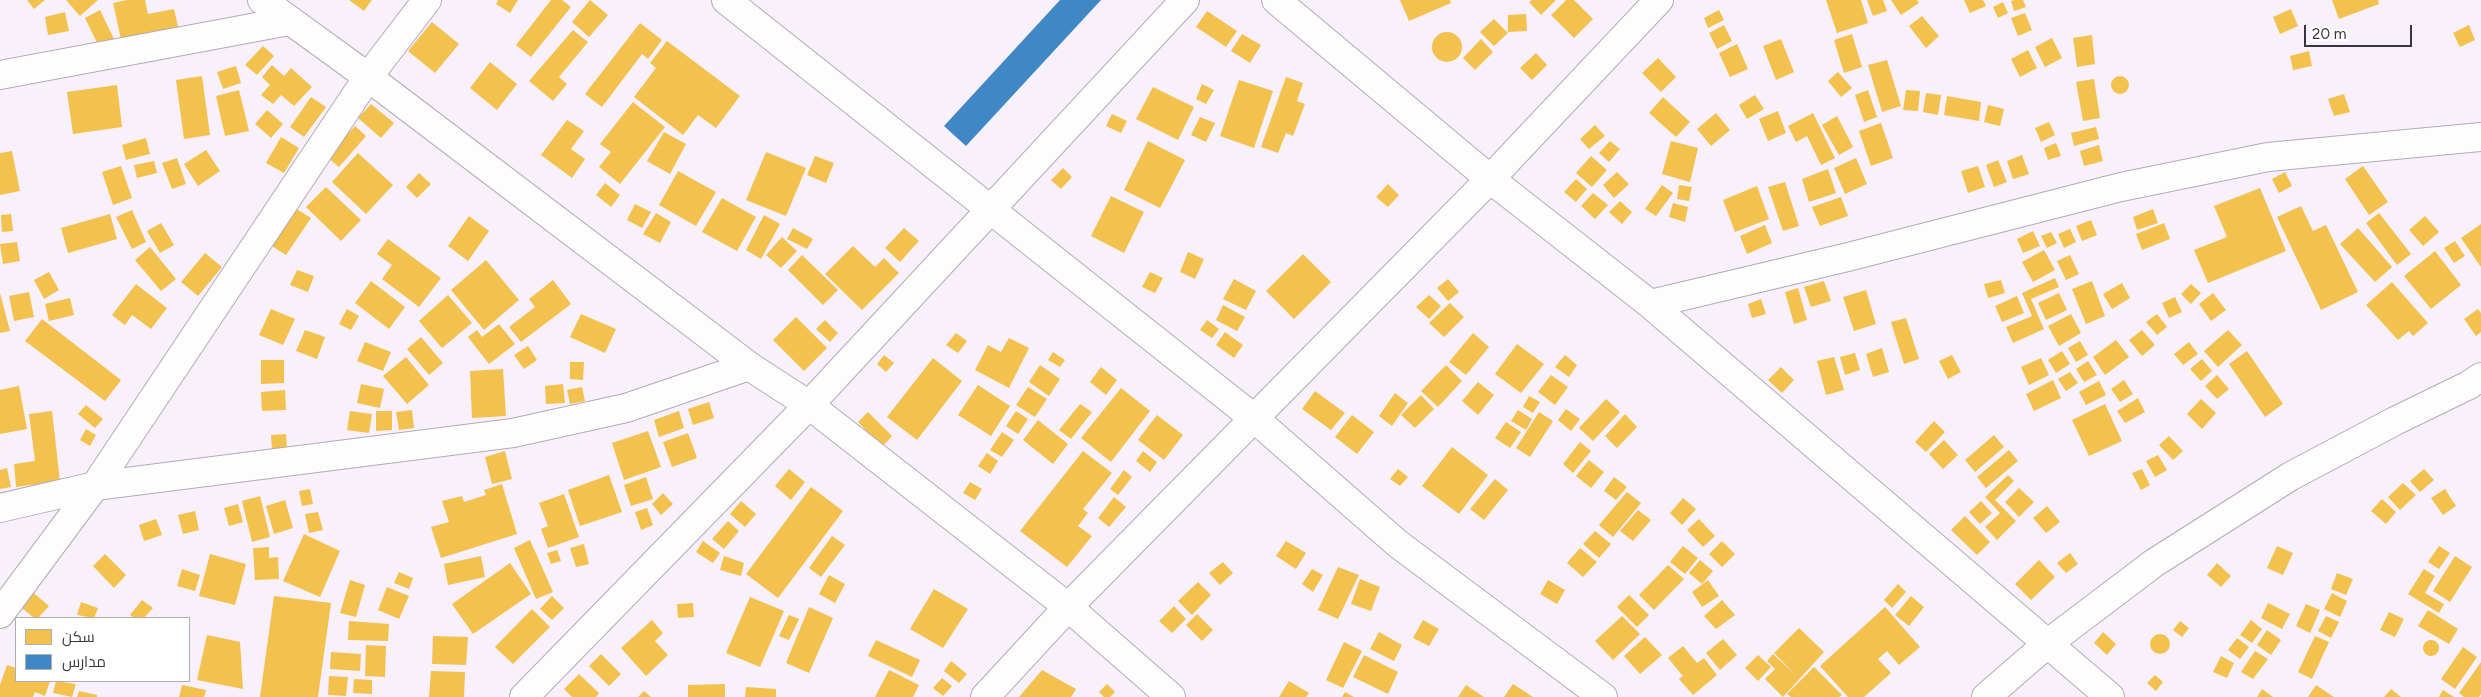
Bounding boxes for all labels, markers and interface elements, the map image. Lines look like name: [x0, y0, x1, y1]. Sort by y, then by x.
scale bar: [2306, 15, 2414, 47]
text: 20 m: [2312, 25, 2346, 43]
legend: [15, 617, 190, 682]
text: سكن: [62, 628, 95, 646]
text: مدارس: [62, 653, 106, 671]

